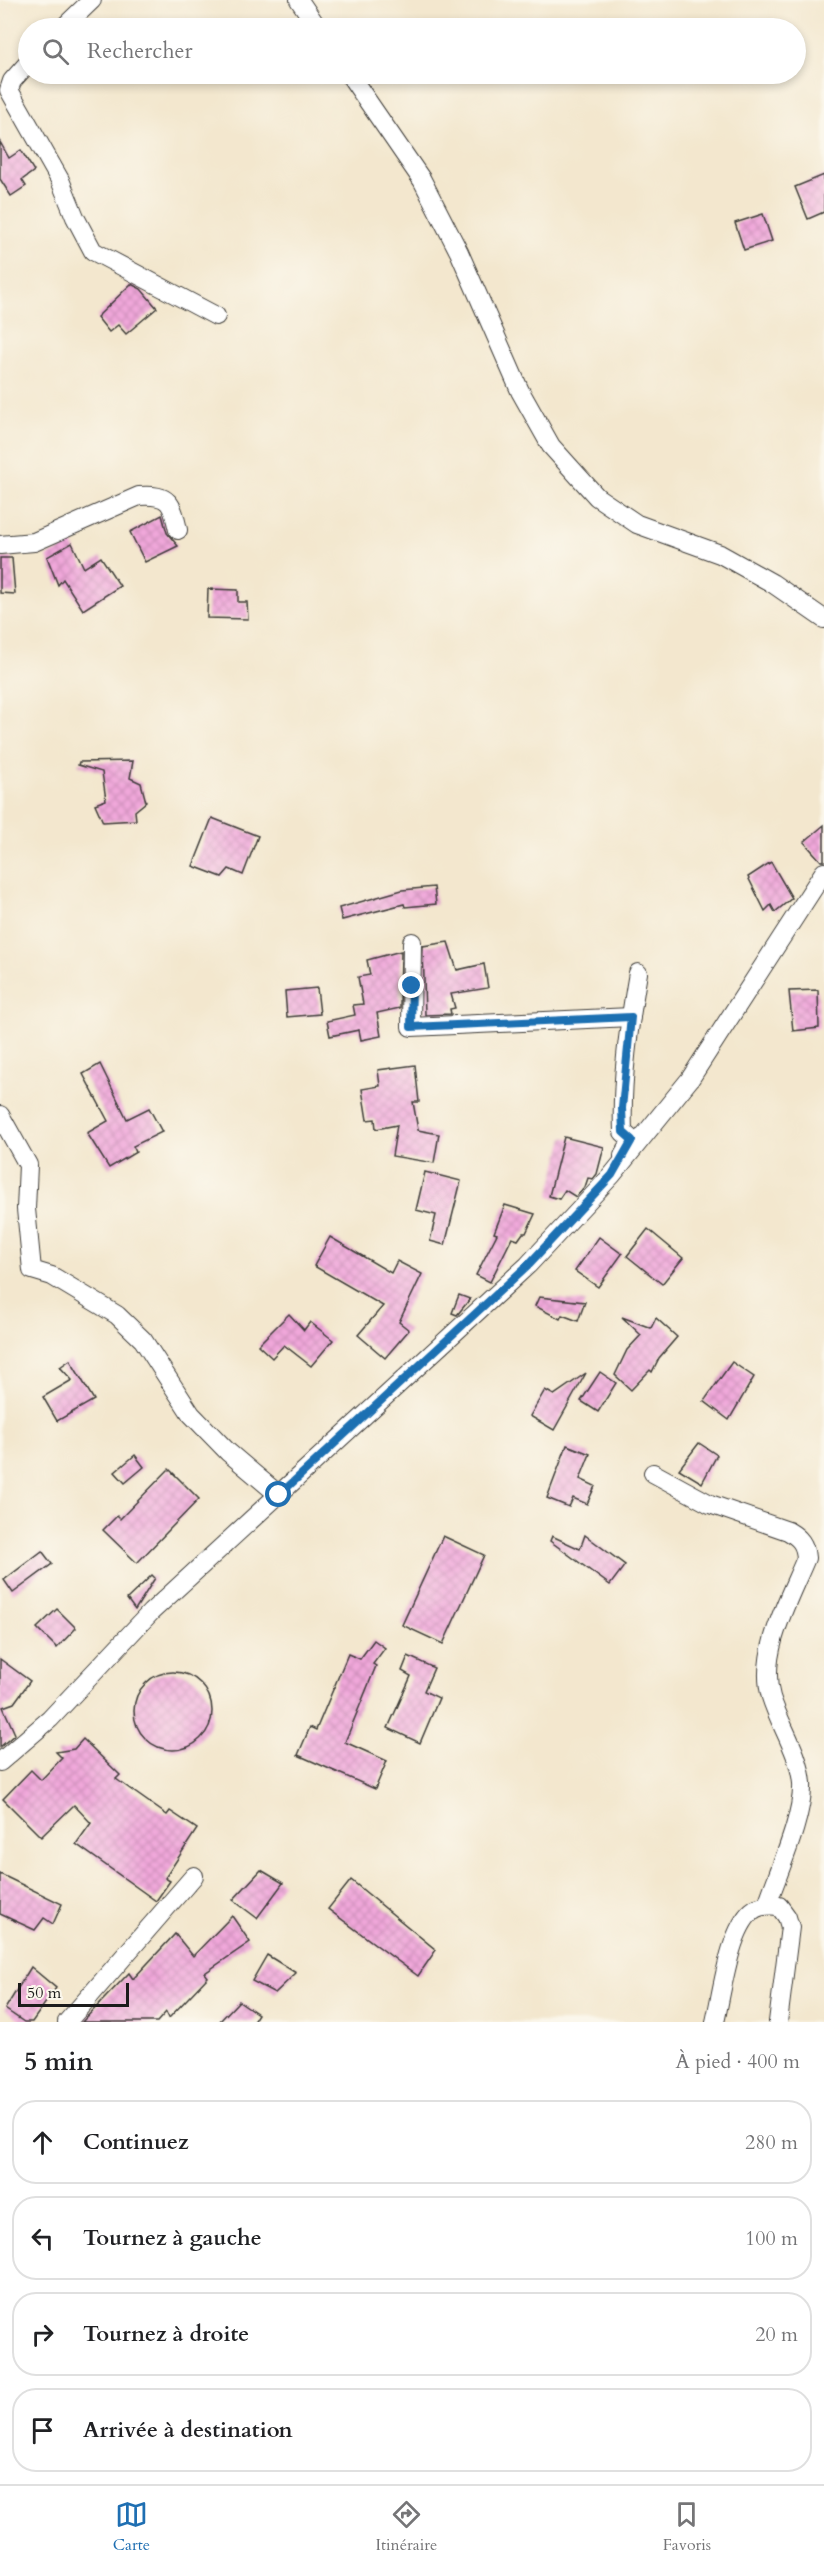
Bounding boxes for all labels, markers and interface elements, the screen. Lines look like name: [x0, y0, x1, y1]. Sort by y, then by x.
search box: [18, 18, 806, 84]
icon: search: [39, 35, 72, 68]
text: Rechercher: [87, 36, 192, 66]
route end: [398, 972, 424, 998]
route start: [265, 1481, 291, 1507]
scale bar: [18, 1980, 129, 2008]
text: 50 m: [27, 1982, 61, 2004]
text: 5 min: [24, 2044, 93, 2079]
text: À pied · 400 m: [676, 2048, 800, 2075]
icon: ahead: [26, 2126, 59, 2159]
text: Continuez: [83, 2127, 189, 2157]
text: 280 m: [745, 2129, 798, 2156]
icon: left: [26, 2222, 59, 2255]
text: Tournez à gauche: [83, 2223, 262, 2253]
text: 100 m: [745, 2225, 798, 2252]
icon: right: [26, 2318, 59, 2351]
text: Tournez à droite: [83, 2319, 249, 2349]
text: 20 m: [755, 2321, 798, 2348]
icon: arrive: [26, 2414, 59, 2447]
text: Arrivée à destination: [83, 2415, 293, 2445]
tab: Carte: [113, 2498, 150, 2556]
tab: Itinéraire: [376, 2498, 437, 2556]
tab: Favoris: [663, 2498, 711, 2556]

